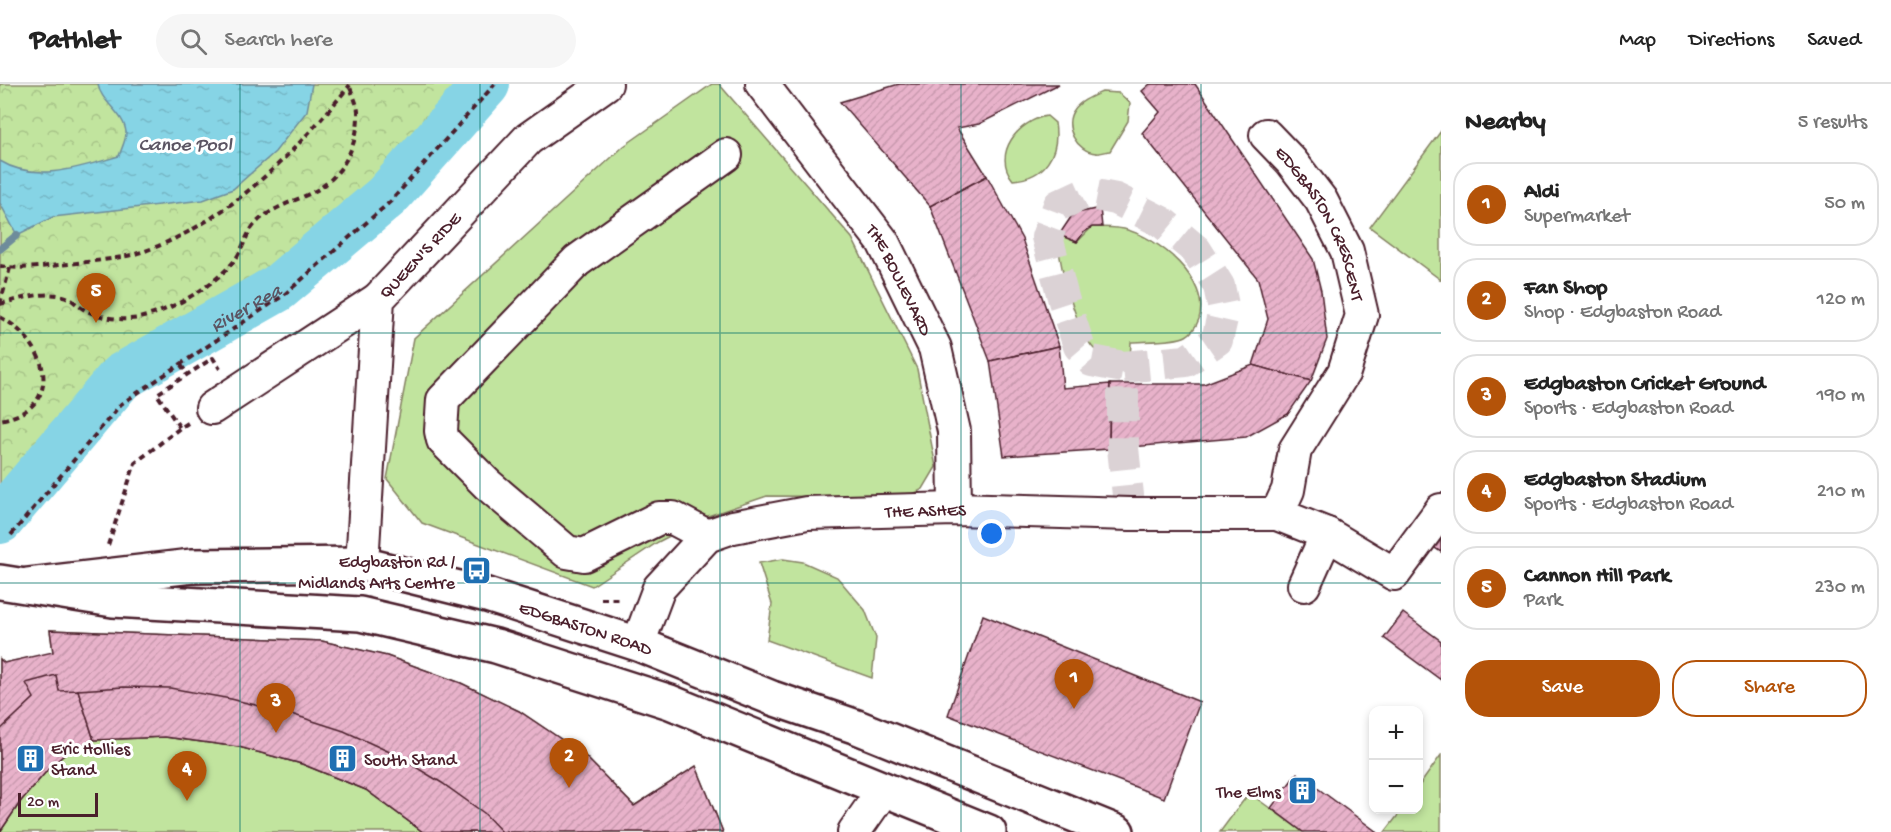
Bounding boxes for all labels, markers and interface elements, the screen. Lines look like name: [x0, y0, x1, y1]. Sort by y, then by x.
search box: [156, 14, 576, 68]
text: Pathlet: [30, 25, 120, 58]
icon: search: [177, 25, 210, 58]
text: Search here: [225, 28, 333, 54]
text: Map: [1619, 29, 1656, 54]
text: Directions: [1689, 29, 1774, 54]
text: Saved: [1807, 29, 1861, 54]
text: Nearby: [1465, 108, 1546, 139]
text: 5 results: [1798, 112, 1867, 135]
water label: Canoe Pool: [138, 135, 233, 158]
street label: EDGBASTON CRESCENT: [1270, 143, 1367, 305]
text: Aldi: [1524, 180, 1559, 206]
text: 1: [1482, 193, 1491, 216]
text: 50 m: [1824, 193, 1865, 216]
text: Supermarket: [1524, 206, 1630, 229]
street label: QUEEN'S RIDE: [376, 208, 467, 304]
street label: THE BOULEVARD: [860, 220, 935, 340]
pin: 5: [76, 274, 116, 323]
text: Fan Shop: [1524, 276, 1607, 302]
water label: River Rea: [207, 280, 288, 339]
text: 2: [1482, 289, 1491, 312]
text: 120 m: [1817, 289, 1865, 312]
text: Shop · Edgbaston Road: [1524, 302, 1721, 325]
text: Edgbaston Cricket Ground: [1524, 372, 1765, 398]
text: 3: [1481, 385, 1492, 408]
text: 190 m: [1817, 385, 1865, 408]
text: Sports · Edgbaston Road: [1524, 398, 1733, 421]
text: Edgbaston Stadium: [1524, 468, 1706, 494]
text: 4: [1482, 481, 1491, 504]
text: 210 m: [1817, 481, 1865, 504]
text: Sports · Edgbaston Road: [1524, 494, 1733, 517]
street label: THE ASHES: [884, 501, 967, 524]
your location: [977, 519, 1006, 548]
place label: Edgbaston Rd / Midlands Arts Centre: [298, 553, 456, 595]
bus stop icon: Edgbaston Rd / Midlands Arts Centre: [460, 555, 492, 587]
text: Cannon Hill Park: [1524, 564, 1670, 590]
text: 5: [1481, 577, 1492, 600]
text: 230 m: [1815, 577, 1865, 600]
text: Park: [1524, 590, 1562, 613]
street label: EDGBASTON ROAD: [516, 598, 655, 662]
pin: 1: [1054, 660, 1094, 709]
button: Save: [1465, 660, 1660, 717]
button: Share: [1672, 660, 1867, 717]
pin: 3: [256, 684, 296, 733]
map controls: [1369, 706, 1423, 814]
button: +: [1369, 706, 1423, 760]
pin: 2: [550, 738, 588, 788]
place label: Eric Hollies Stand: [51, 740, 132, 782]
building icon: Eric Hollies Stand: [14, 742, 46, 774]
building icon: South Stand: [327, 743, 359, 775]
place label: South Stand: [364, 751, 458, 772]
pin: 4: [168, 752, 207, 801]
button: −: [1369, 760, 1423, 814]
building icon: The Elms: [1286, 775, 1318, 807]
place label: The Elms: [1215, 783, 1282, 804]
scale bar: [18, 790, 98, 818]
text: 20 m: [27, 794, 59, 813]

